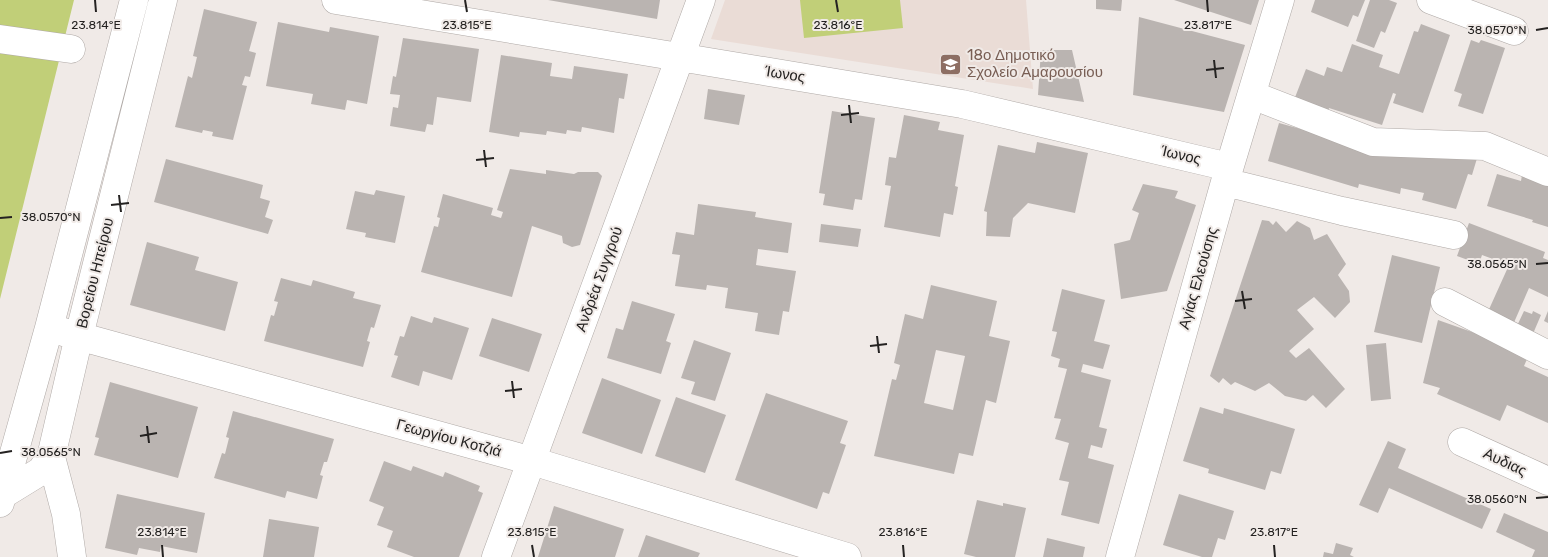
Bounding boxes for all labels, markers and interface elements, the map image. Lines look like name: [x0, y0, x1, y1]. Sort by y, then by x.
text: 23.814°E: [71, 18, 121, 32]
text: 23.815°E: [443, 18, 492, 32]
text: 23.816°E: [813, 18, 863, 32]
text: 23.817°E: [1184, 18, 1232, 32]
text: 38.0570°N: [1467, 23, 1527, 37]
place label: 18ο Δημοτικό Σχολείο Αμαρουσίου: [967, 46, 1103, 81]
school or university icon: 18ο Δημοτικό Σχολείο Αμαρουσίου: [939, 52, 963, 76]
street label: Ίωνος: [763, 62, 806, 86]
street label: Ίωνος: [1158, 141, 1203, 168]
text: 38.0570°N: [21, 210, 81, 224]
street label: Βορείου Ηπείρου: [73, 216, 117, 330]
street label: Ανδρέα Συγγρού: [572, 224, 626, 334]
street label: Αγίας Ελεούσης: [1175, 225, 1221, 331]
text: 38.0565°N: [1467, 257, 1527, 271]
street label: Γεωργίου Κοτζιά: [394, 415, 504, 461]
street label: Αυδιας: [1480, 444, 1530, 480]
text: 38.0565°N: [21, 445, 81, 459]
text: 38.0560°N: [1467, 492, 1527, 506]
text: 23.814°E: [137, 525, 187, 539]
text: 23.815°E: [508, 525, 557, 539]
text: 23.816°E: [878, 525, 928, 539]
text: 23.817°E: [1250, 525, 1298, 539]

